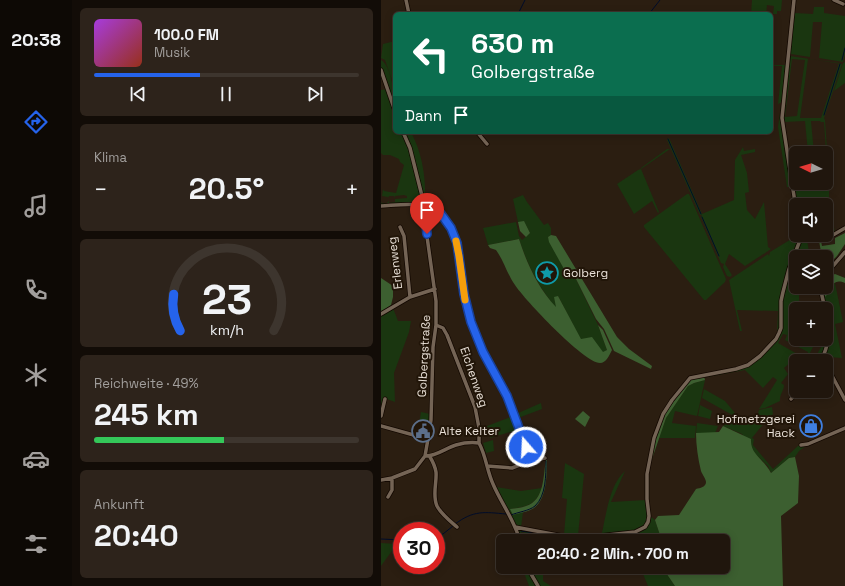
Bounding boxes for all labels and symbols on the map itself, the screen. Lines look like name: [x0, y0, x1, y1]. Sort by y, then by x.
north arrow: [789, 146, 833, 190]
pin: [410, 193, 444, 234]
street label: Erlenweg: [384, 236, 406, 290]
place icon: Golberg: [534, 260, 560, 286]
place label: Golberg: [563, 265, 608, 281]
street label: Golbergstraße: [414, 314, 434, 398]
street label: Eichenweg: [456, 345, 492, 409]
place label: Hofmetzgerei Hack: [717, 411, 796, 441]
shop icon: Hofmetzgerei Hack: [798, 413, 824, 439]
public building icon: Alte Kelter: [410, 418, 436, 444]
place label: Alte Kelter: [439, 423, 500, 439]
position arrow: [505, 426, 547, 468]
speed limit sign: 30: [393, 522, 445, 574]

